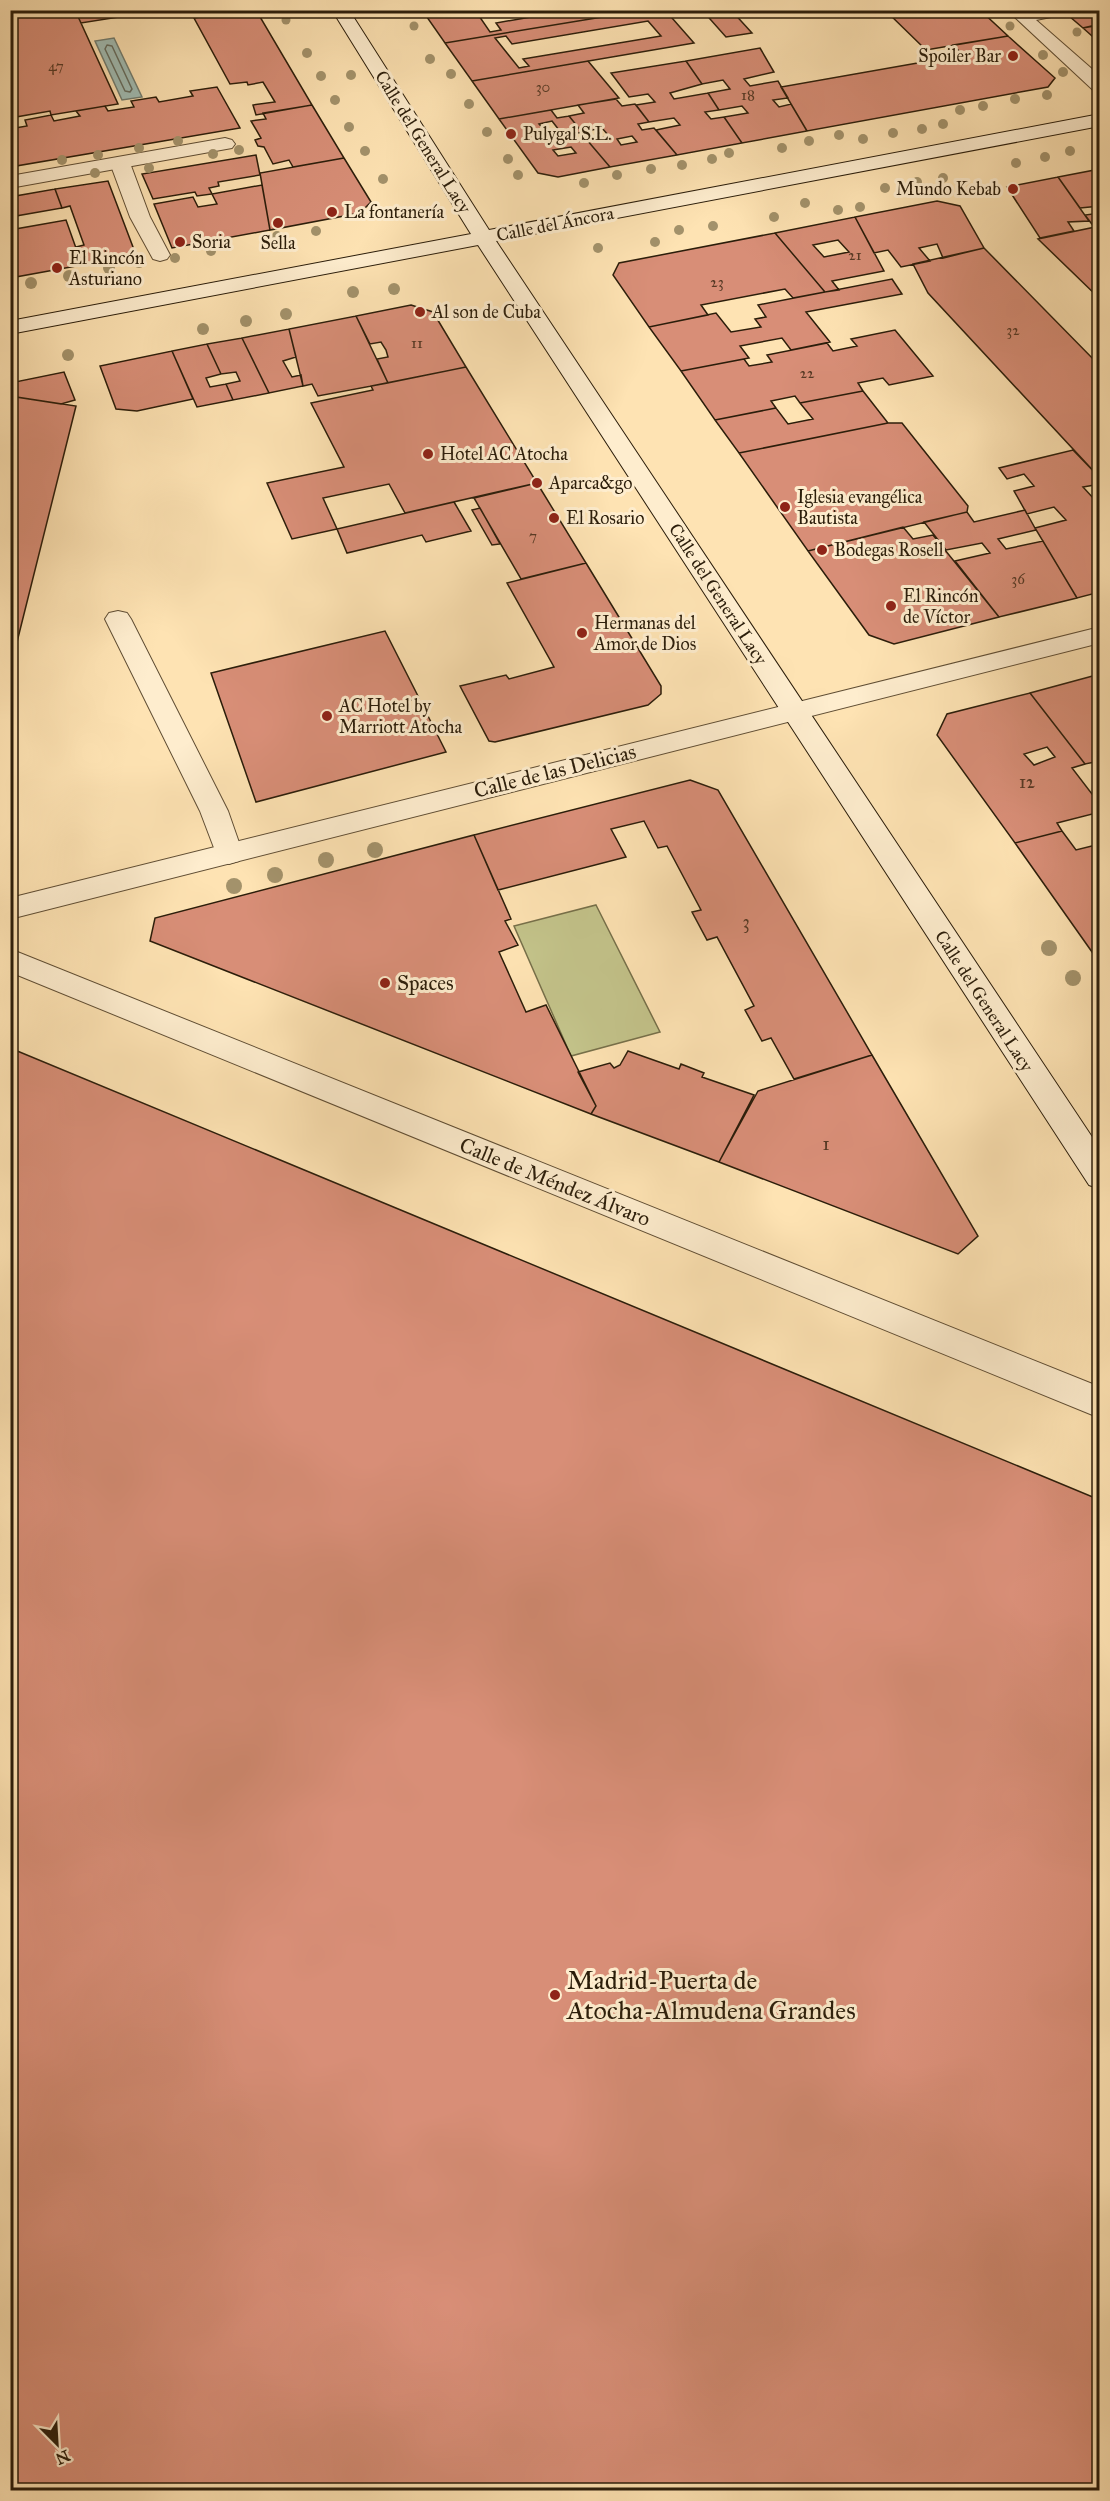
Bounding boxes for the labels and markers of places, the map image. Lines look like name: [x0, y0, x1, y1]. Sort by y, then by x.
place label: Spoiler Bar: [918, 45, 1001, 67]
marker: Spoiler Bar: [1006, 49, 1020, 63]
place label: Pulygal S.L.: [523, 123, 612, 146]
marker: Pulygal S.L.: [504, 127, 518, 141]
place label: Mundo Kebab: [896, 178, 1001, 200]
marker: Mundo Kebab: [1006, 182, 1020, 196]
place label: La fontanería: [344, 201, 444, 223]
marker: La fontanería: [325, 205, 339, 219]
marker: Sella: [271, 216, 285, 230]
place label: Soria: [192, 231, 231, 253]
place label: Sella: [260, 232, 296, 254]
marker: Soria: [173, 235, 187, 249]
place label: El Rincón Asturiano: [68, 247, 145, 290]
marker: El Rincón Asturiano: [50, 261, 64, 275]
place label: Al son de Cuba: [431, 301, 541, 323]
marker: Al son de Cuba: [413, 305, 427, 319]
place label: Hotel AC Atocha: [440, 443, 568, 465]
marker: Hotel AC Atocha: [421, 447, 435, 461]
place label: Aparca&go: [548, 472, 632, 495]
marker: Aparca&go: [530, 476, 544, 490]
place label: Iglesia evangélica Bautista: [797, 486, 923, 529]
marker: Iglesia evangélica Bautista: [778, 500, 792, 514]
place label: El Rosario: [566, 507, 644, 529]
marker: El Rosario: [547, 511, 561, 525]
place label: Bodegas Rosell: [834, 539, 944, 562]
marker: Bodegas Rosell: [815, 543, 829, 557]
place label: El Rincón de Víctor: [903, 585, 979, 628]
marker: El Rincón de Víctor: [884, 599, 898, 613]
place label: Hermanas del Amor de Dios: [593, 612, 696, 655]
marker: Hermanas del Amor de Dios: [575, 626, 589, 640]
place label: AC Hotel by Marriott Atocha: [338, 695, 462, 738]
marker: AC Hotel by Marriott Atocha: [320, 709, 334, 723]
place label: Spaces: [397, 970, 454, 996]
marker: Spaces: [378, 976, 392, 990]
place label: Madrid-Puerta de Atocha-Almudena Grandes: [566, 1964, 856, 2026]
marker: Madrid-Puerta de Atocha-Almudena Grandes: [548, 1988, 562, 2002]

